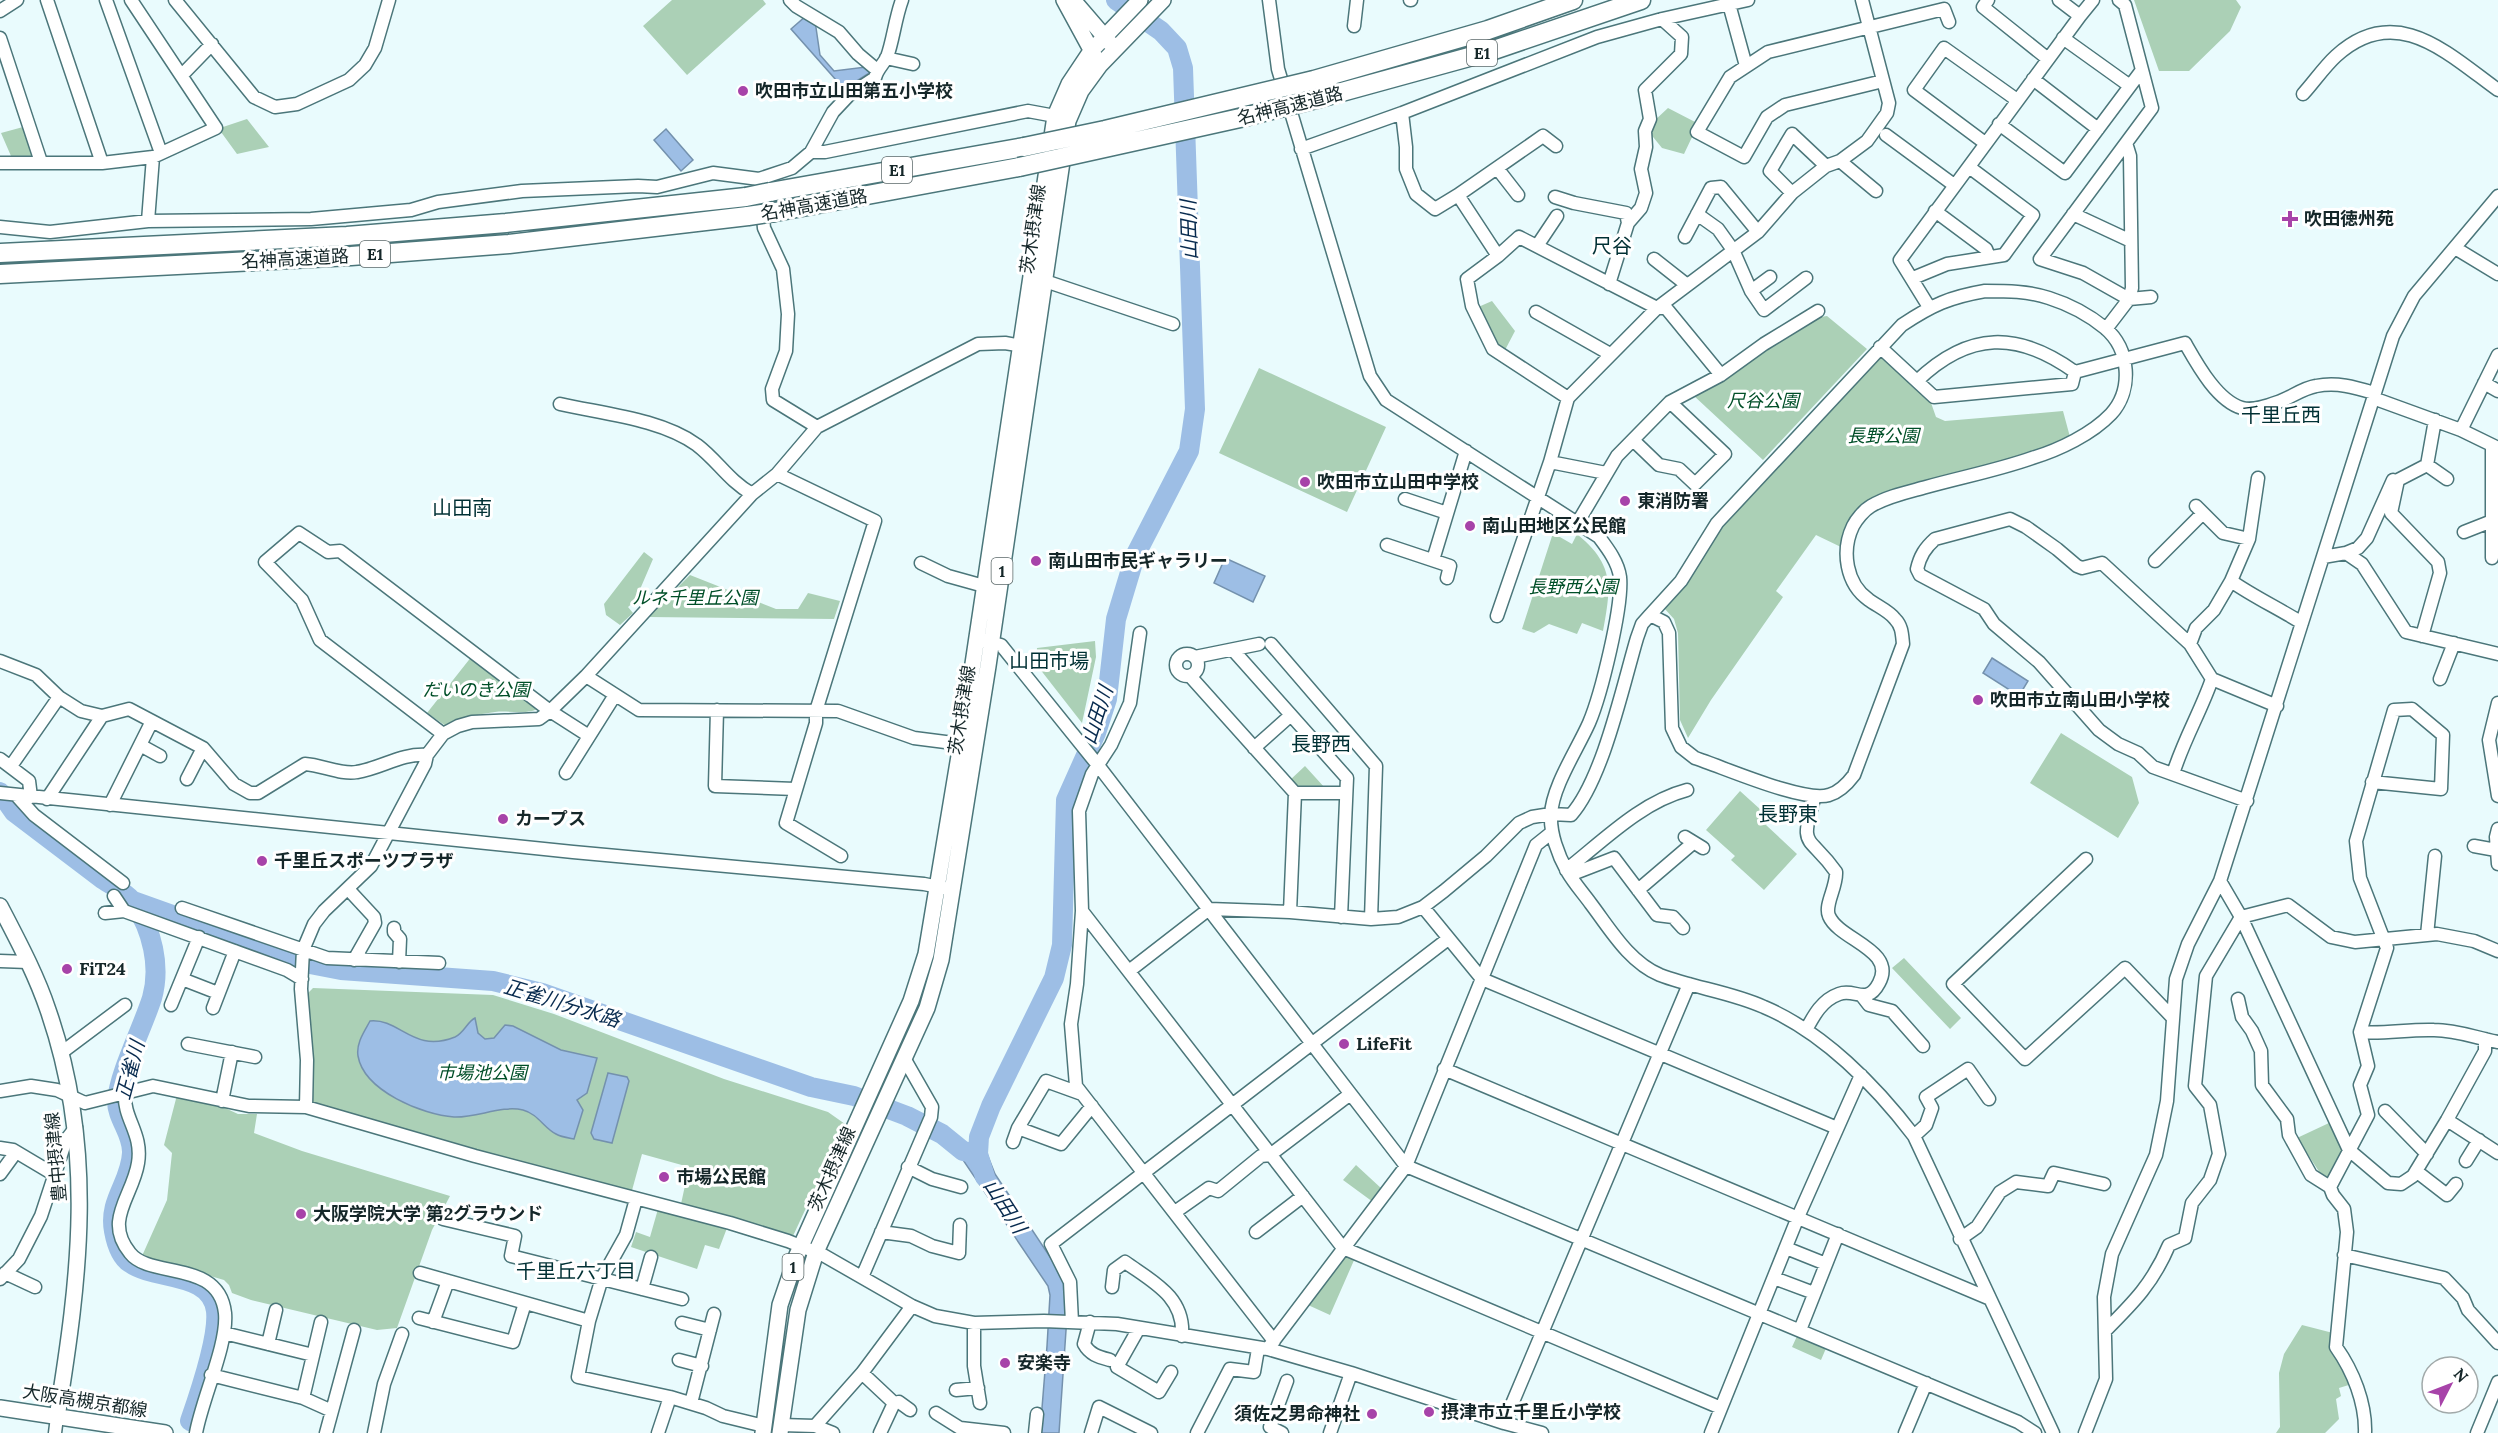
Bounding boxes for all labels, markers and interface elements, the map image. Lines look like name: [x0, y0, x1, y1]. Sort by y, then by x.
road number: E1: [1467, 40, 1497, 66]
place label: 吹田市立山田第五小学校: [755, 79, 953, 102]
street label: 名神高速道路: [1235, 81, 1345, 130]
marker: 吹田市立山田第五小学校: [736, 84, 750, 98]
road number: E1: [882, 157, 912, 183]
street label: 茨木摂津線: [1015, 183, 1050, 275]
street label: 名神高速道路: [759, 184, 869, 225]
water label: 山田川: [1175, 198, 1202, 260]
place label: 吹田徳州苑: [2304, 207, 2394, 230]
marker: 吹田徳州苑: [2281, 210, 2299, 228]
district label: 尺谷: [1592, 233, 1632, 258]
road number: E1: [360, 241, 390, 267]
street label: 名神高速道路: [240, 244, 350, 273]
park label: 尺谷公園: [1727, 389, 1802, 412]
district label: 千里丘西: [2241, 402, 2321, 427]
park label: 長野公園: [1847, 424, 1922, 447]
place label: 吹田市立山田中学校: [1317, 470, 1479, 493]
marker: 吹田市立山田中学校: [1298, 475, 1312, 489]
place label: 東消防署: [1637, 489, 1709, 512]
marker: 東消防署: [1618, 494, 1632, 508]
district label: 山田南: [432, 495, 492, 520]
place label: 南山田地区公民館: [1482, 514, 1626, 537]
marker: 南山田地区公民館: [1463, 519, 1477, 533]
place label: 南山田市民ギャラリー: [1048, 549, 1228, 572]
marker: 南山田市民ギャラリー: [1029, 554, 1043, 568]
road number: 1: [992, 558, 1012, 584]
park label: 長野西公園: [1528, 575, 1621, 598]
park label: ルネ千里丘公園: [632, 586, 761, 609]
district label: 山田市場: [1009, 648, 1089, 673]
street label: 茨木摂津線: [943, 664, 980, 756]
park label: だいのき公園: [422, 678, 533, 701]
water label: 山田川: [1075, 681, 1118, 747]
place label: 吹田市立南山田小学校: [1990, 688, 2170, 711]
marker: 吹田市立南山田小学校: [1971, 693, 1985, 707]
district label: 長野西: [1291, 731, 1351, 756]
district label: 長野東: [1758, 801, 1818, 826]
place label: カープス: [515, 807, 586, 830]
marker: カープス: [496, 812, 510, 826]
place label: 千里丘スポーツプラザ: [274, 849, 454, 872]
marker: 千里丘スポーツプラザ: [255, 854, 269, 868]
place label: FiT24: [79, 957, 126, 980]
marker: FiT24: [60, 962, 74, 976]
water label: 正雀川分水路: [501, 973, 625, 1033]
place label: LifeFit: [1356, 1032, 1413, 1055]
water label: 正雀川: [110, 1036, 150, 1102]
marker: LifeFit: [1337, 1037, 1351, 1051]
park label: 市場池公園: [437, 1061, 530, 1084]
street label: 豊中摂津線: [40, 1111, 71, 1203]
street label: 茨木摂津線: [803, 1123, 860, 1215]
place label: 市場公民館: [676, 1165, 766, 1188]
marker: 市場公民館: [657, 1170, 671, 1184]
water label: 山田川: [979, 1174, 1033, 1239]
place label: 大阪学院大学 第2グラウンド: [313, 1202, 543, 1225]
marker: 大阪学院大学 第2グラウンド: [294, 1207, 308, 1221]
road number: 1: [782, 1254, 804, 1280]
district label: 千里丘六丁目: [516, 1258, 636, 1283]
place label: 安楽寺: [1017, 1351, 1071, 1374]
north arrow: [2420, 1355, 2480, 1415]
marker: 安楽寺: [998, 1356, 1012, 1370]
text: N: [2450, 1364, 2473, 1386]
street label: 大阪高槻京都線: [21, 1379, 149, 1422]
place label: 摂津市立千里丘小学校: [1441, 1400, 1621, 1423]
place label: 須佐之男命神社: [1234, 1402, 1360, 1425]
marker: 摂津市立千里丘小学校: [1422, 1405, 1436, 1419]
marker: 須佐之男命神社: [1365, 1407, 1379, 1421]

